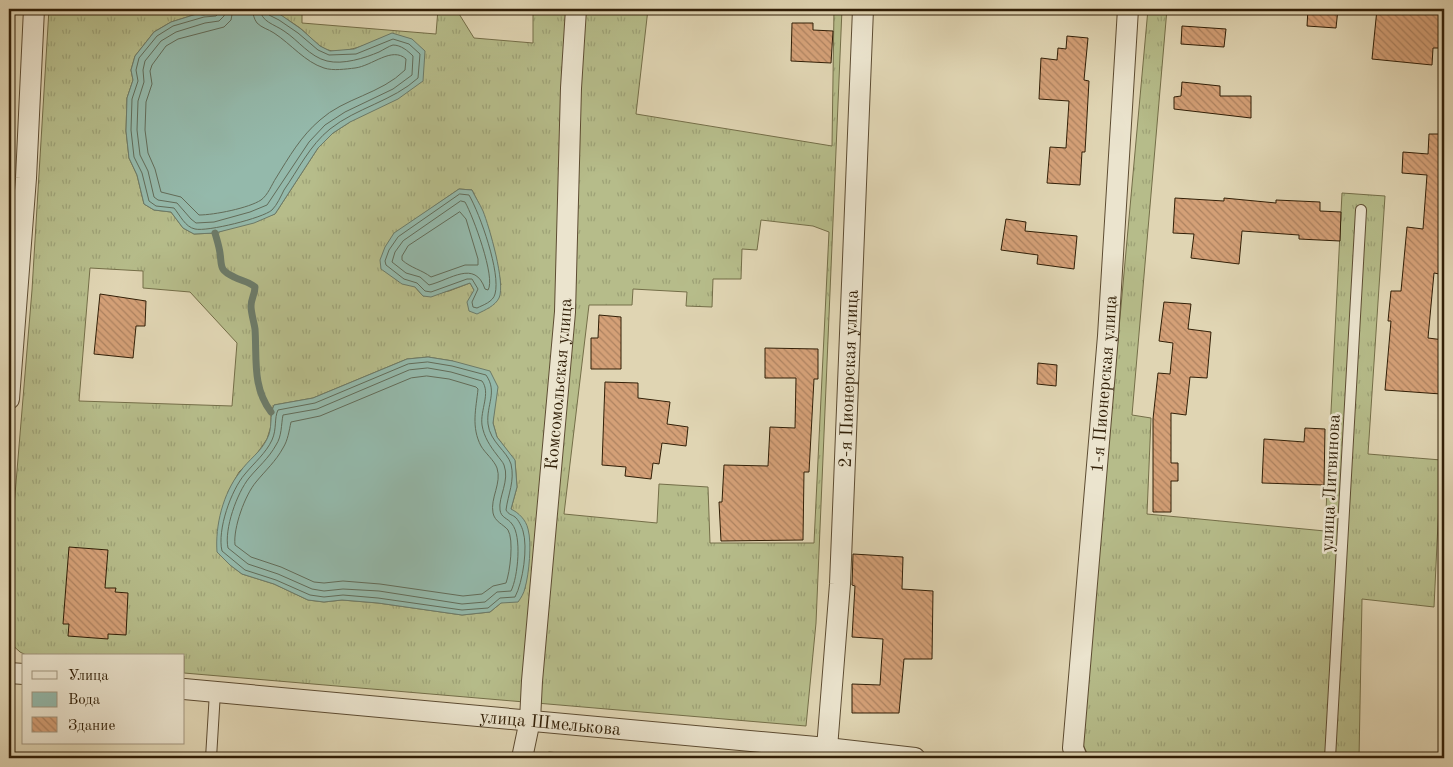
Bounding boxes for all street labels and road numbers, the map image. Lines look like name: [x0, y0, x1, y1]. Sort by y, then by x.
street label: 2-я Пионерская улица: [837, 289, 862, 468]
street label: 1-я Пионерская улица: [1088, 295, 1120, 474]
street label: Комсомольская улица: [543, 298, 575, 471]
street label: улица Литвинова: [1318, 414, 1344, 552]
street label: улица Шмелькова: [479, 708, 622, 739]

